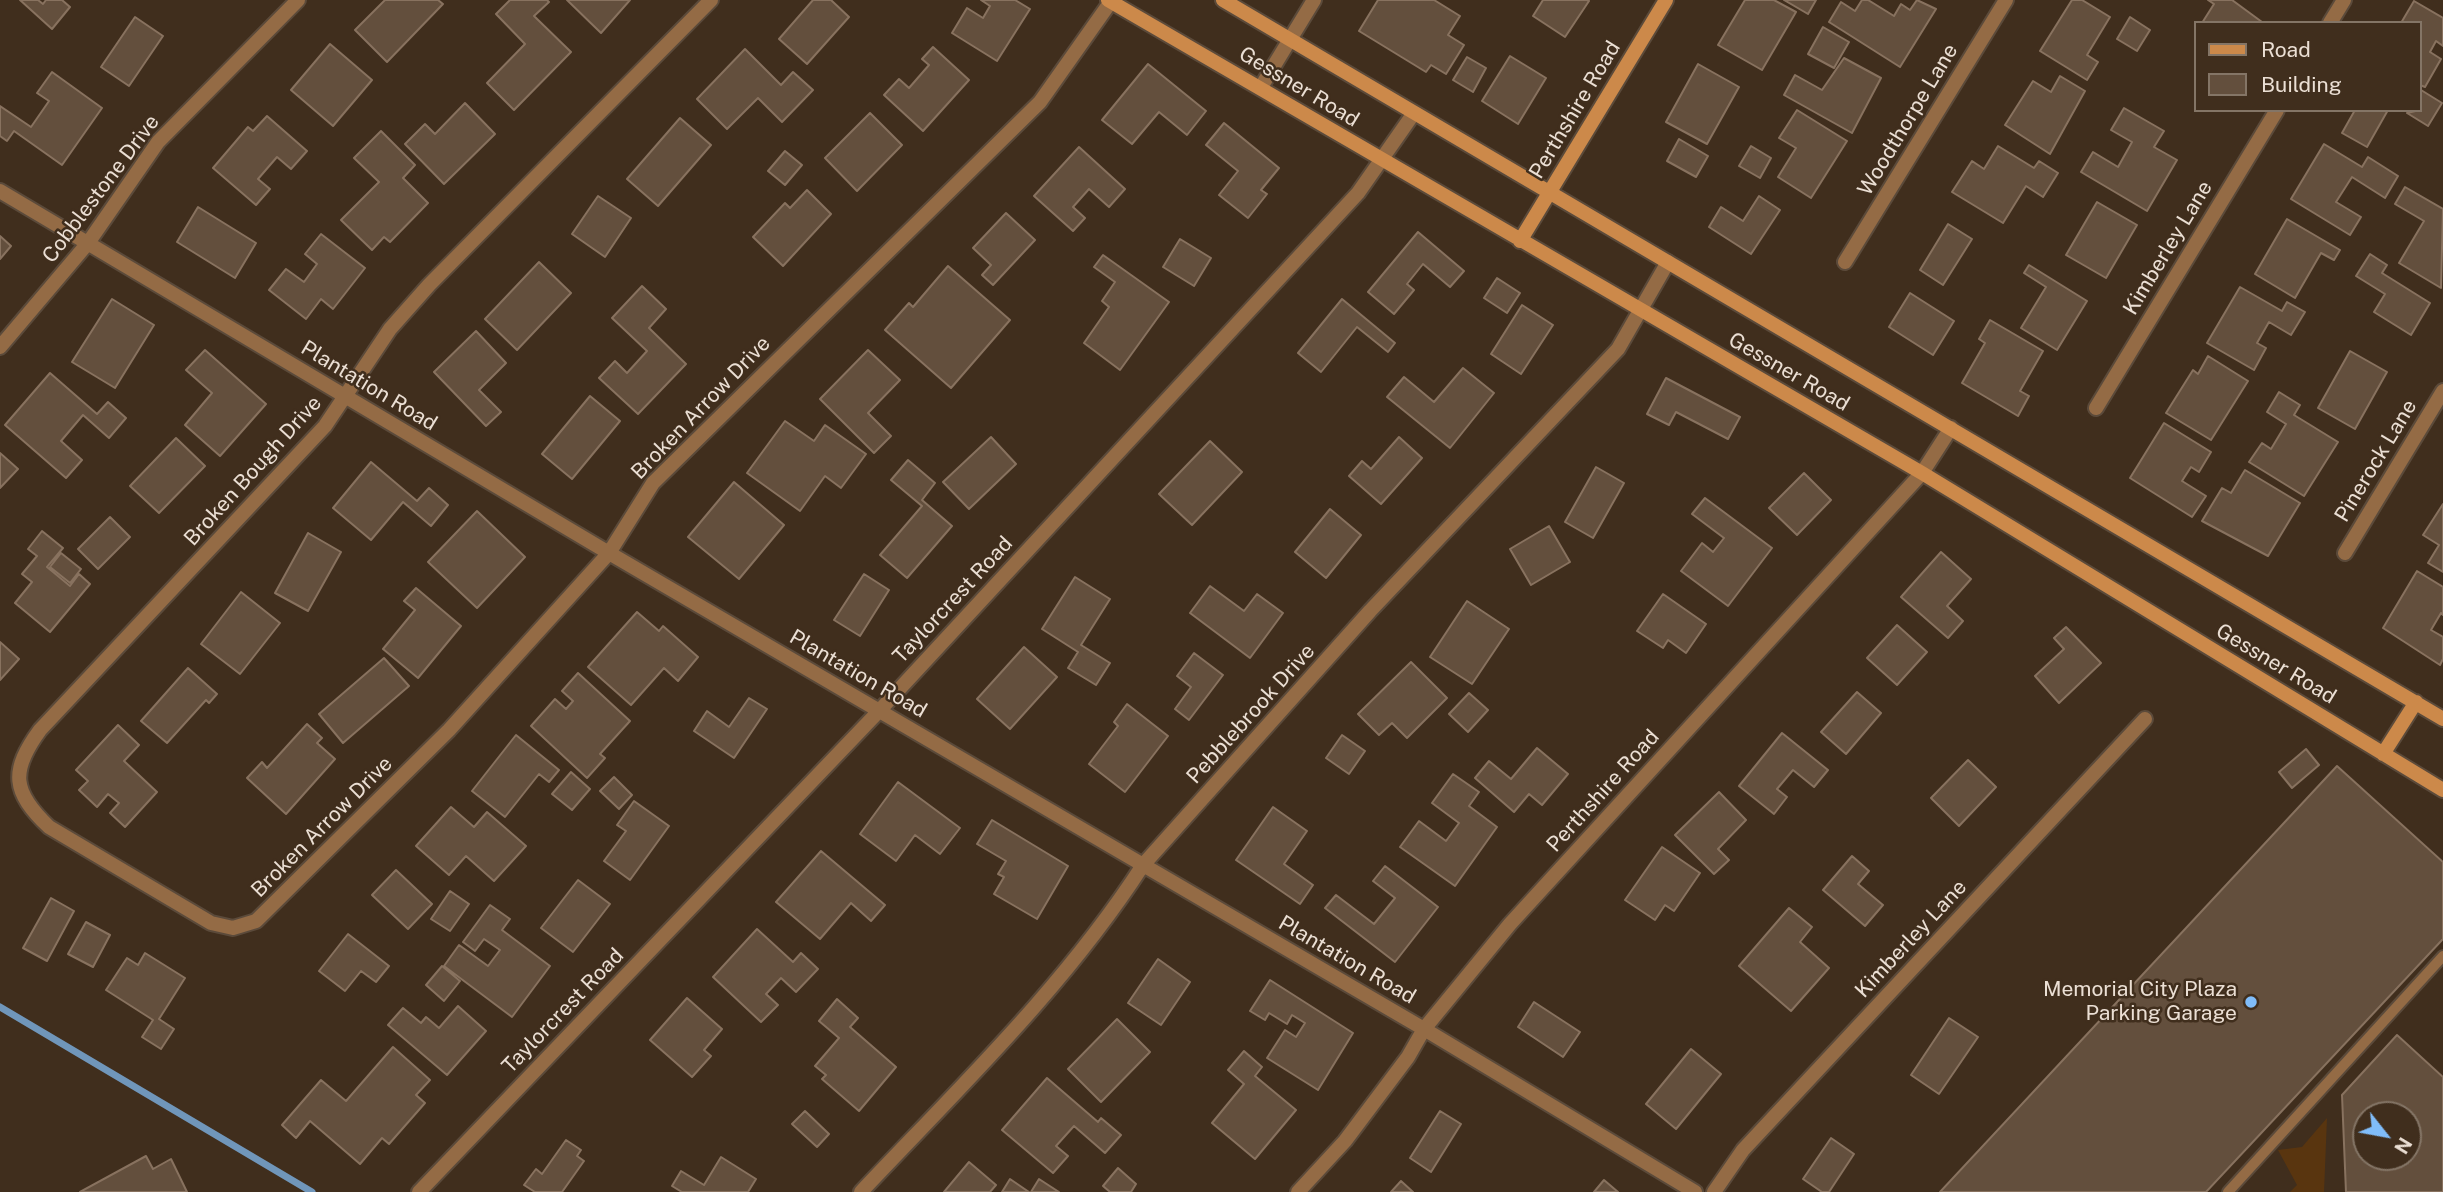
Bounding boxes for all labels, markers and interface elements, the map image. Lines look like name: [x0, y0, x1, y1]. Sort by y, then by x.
legend: [2194, 21, 2422, 112]
street label: Perthshire Road: [1524, 37, 1626, 183]
text: Road: [2261, 37, 2311, 62]
street label: Woodthorpe Lane: [1853, 40, 1963, 200]
street label: Gessner Road: [1234, 41, 1364, 133]
text: Building: [2261, 72, 2342, 97]
street label: Cobblestone Drive: [37, 110, 165, 268]
street label: Kimberley Lane: [2118, 176, 2218, 320]
street label: Gessner Road: [1724, 327, 1854, 417]
street label: Broken Arrow Drive: [626, 331, 776, 485]
street label: Plantation Road: [296, 335, 442, 437]
street label: Broken Bough Drive: [179, 391, 327, 551]
street label: Pinerock Lane: [2330, 395, 2422, 527]
street label: Taylorcrest Road: [888, 531, 1018, 669]
street label: Gessner Road: [2211, 618, 2341, 710]
street label: Plantation Road: [785, 624, 931, 724]
street label: Pebblebrook Drive: [1182, 639, 1320, 789]
street label: Perthshire Road: [1541, 725, 1665, 857]
street label: Broken Arrow Drive: [246, 751, 398, 903]
street label: Kimberley Lane: [1850, 875, 1972, 1003]
street label: Plantation Road: [1274, 910, 1420, 1010]
street label: Taylorcrest Road: [497, 943, 629, 1079]
place label: Memorial City Plaza Parking Garage: [2043, 977, 2237, 1027]
marker: Memorial City Plaza Parking Garage: [2243, 994, 2259, 1010]
north arrow: [2352, 1101, 2422, 1171]
text: N: [2390, 1134, 2417, 1158]

